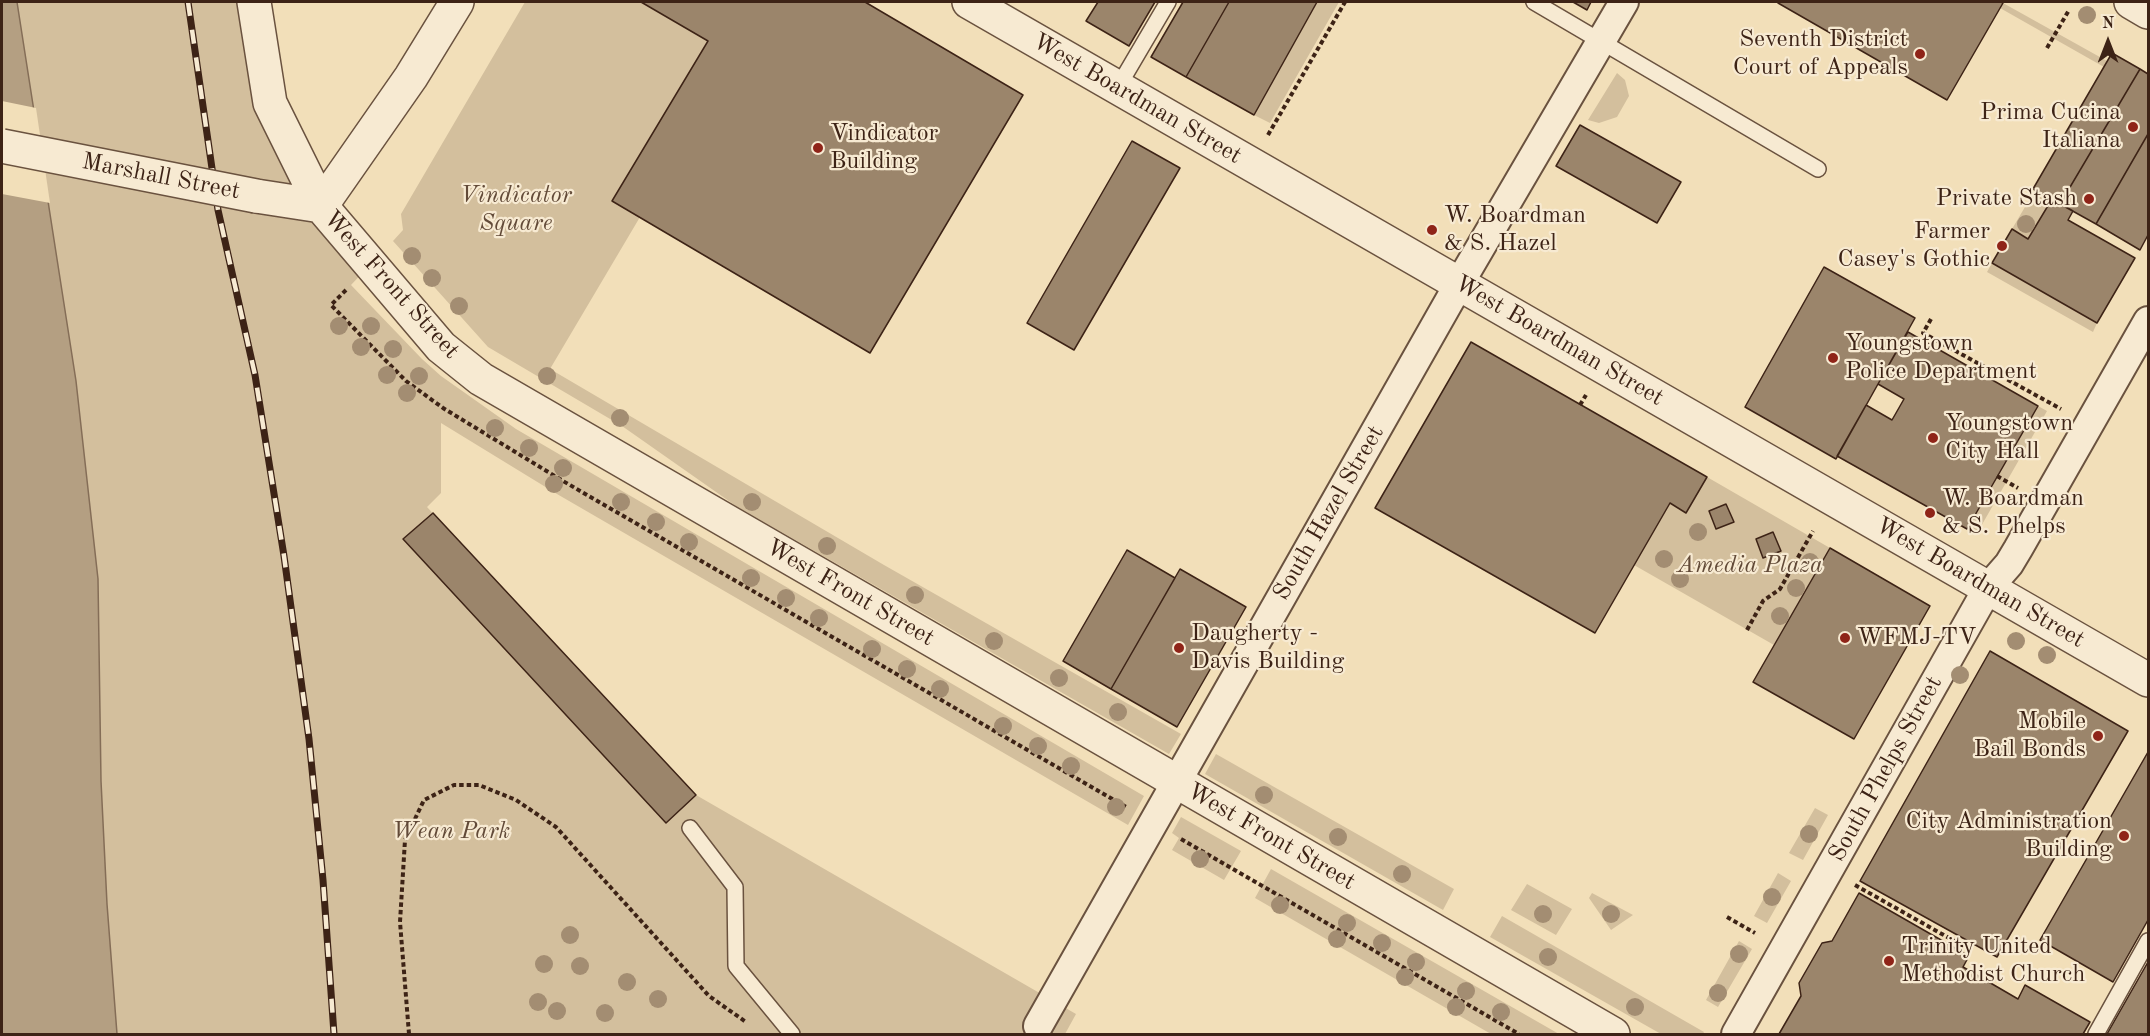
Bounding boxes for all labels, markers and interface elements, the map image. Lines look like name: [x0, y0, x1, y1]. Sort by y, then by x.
north arrow: [2078, 12, 2138, 72]
text: N: [2102, 16, 2114, 32]
place label: Seventh District Court of Appeals: [1733, 26, 1908, 82]
street label: West Boardman Street: [1027, 27, 1247, 171]
marker: Seventh District Court of Appeals: [1913, 47, 1927, 61]
place label: Prima Cucina Italiana: [1980, 99, 2121, 155]
place label: Vindicator Building: [830, 120, 938, 176]
marker: Prima Cucina Italiana: [2126, 120, 2140, 134]
marker: Vindicator Building: [811, 141, 825, 155]
street label: Marshall Street: [80, 148, 242, 206]
park label: Vindicator Square: [460, 182, 572, 238]
place label: Private Stash: [1936, 185, 2077, 213]
marker: Private Stash: [2082, 192, 2096, 206]
place label: W. Boardman & S. Hazel: [1444, 202, 1586, 258]
street label: West Front Street: [317, 205, 465, 365]
place label: Farmer Casey's Gothic: [1837, 218, 1990, 274]
marker: W. Boardman & S. Hazel: [1425, 223, 1439, 237]
marker: Farmer Casey's Gothic: [1995, 239, 2009, 253]
street label: West Boardman Street: [1449, 269, 1669, 413]
place label: Youngstown Police Department: [1845, 330, 2037, 386]
marker: Youngstown Police Department: [1826, 351, 1840, 365]
place label: Youngstown City Hall: [1945, 410, 2073, 466]
street label: South Hazel Street: [1267, 421, 1391, 605]
marker: Youngstown City Hall: [1926, 431, 1940, 445]
place label: W. Boardman & S. Phelps: [1942, 485, 2084, 541]
marker: W. Boardman & S. Phelps: [1923, 506, 1937, 520]
street label: West Boardman Street: [1870, 511, 2090, 655]
street label: West Front Street: [761, 533, 939, 653]
park label: Amedia Plaza: [1677, 552, 1823, 580]
place label: Daugherty - Davis Building: [1191, 620, 1344, 676]
place label: WFMJ-TV: [1857, 624, 1976, 652]
marker: WFMJ-TV: [1838, 631, 1852, 645]
marker: Daugherty - Davis Building: [1172, 641, 1186, 655]
street label: South Phelps Street: [1823, 671, 1949, 867]
place label: Mobile Bail Bonds: [1974, 708, 2086, 764]
marker: Mobile Bail Bonds: [2091, 729, 2105, 743]
street label: West Front Street: [1182, 777, 1360, 897]
place label: City Administration Building: [1906, 808, 2112, 864]
park label: Wean Park: [392, 818, 510, 846]
marker: City Administration Building: [2117, 829, 2131, 843]
place label: Trinity United Methodist Church: [1901, 933, 2085, 989]
marker: Trinity United Methodist Church: [1882, 954, 1896, 968]

